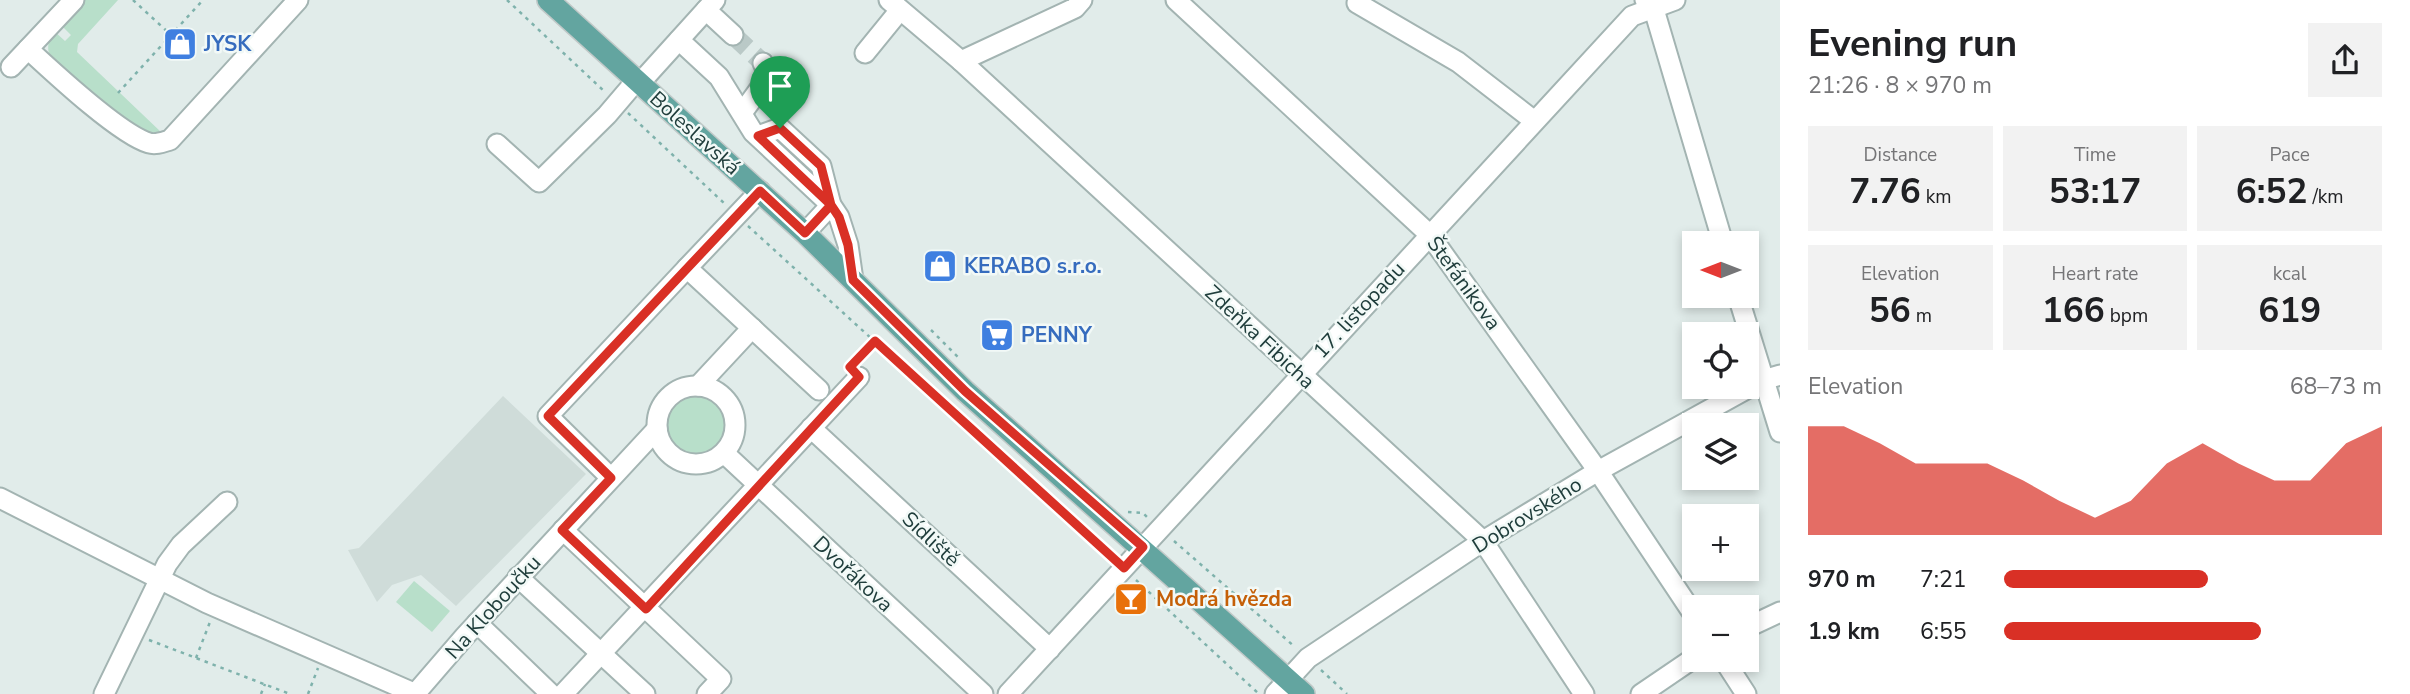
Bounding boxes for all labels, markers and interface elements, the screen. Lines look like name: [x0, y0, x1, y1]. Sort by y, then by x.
text: Evening run: [1808, 18, 2017, 69]
button: share: [2308, 23, 2382, 97]
shop icon: JYSK: [161, 25, 199, 63]
place label: JYSK: [203, 30, 252, 58]
pin: [750, 56, 810, 128]
icon: arrive: [761, 67, 799, 105]
text: 21:26 · 8 × 970 m: [1808, 70, 1992, 101]
street label: Boleslavská: [644, 85, 746, 181]
text: Distance: [1863, 142, 1937, 168]
text: Time: [2074, 142, 2116, 168]
text: Pace: [2269, 142, 2310, 168]
text: 7.76: [1849, 168, 1921, 215]
text: 53:17: [2049, 168, 2141, 215]
text: 6:52: [2236, 168, 2308, 215]
text: km: [1921, 184, 1952, 210]
text: /km: [2308, 184, 2343, 210]
street label: Štefánikova: [1420, 230, 1508, 336]
north arrow: [1682, 231, 1759, 308]
map controls: [1682, 231, 1759, 672]
shop icon: KERABO s.r.o.: [921, 247, 959, 285]
place label: KERABO s.r.o.: [964, 252, 1102, 280]
street label: 17. listopadu: [1307, 256, 1411, 364]
text: Elevation: [1861, 261, 1940, 287]
text: Heart rate: [2052, 261, 2138, 287]
text: kcal: [2273, 261, 2307, 287]
street label: Zdeňka Fibicha: [1199, 279, 1321, 395]
text: 56: [1869, 287, 1911, 334]
text: 166: [2042, 287, 2105, 334]
text: 619: [2258, 287, 2321, 334]
text: m: [1911, 303, 1932, 329]
text: bpm: [2105, 303, 2148, 329]
supermarket icon: PENNY: [978, 316, 1016, 354]
place label: PENNY: [1021, 321, 1093, 349]
button: locate: [1682, 322, 1759, 399]
text: Elevation: [1808, 371, 1903, 402]
text: 68–73 m: [2290, 371, 2382, 402]
button: layers: [1682, 413, 1759, 490]
street label: Dobrovského: [1467, 470, 1587, 560]
button: +: [1682, 504, 1759, 581]
street label: Sídliště: [896, 505, 966, 573]
street label: Dvořákova: [807, 530, 899, 618]
street label: Na Kloboučku: [439, 549, 547, 665]
text: 970 m: [1808, 564, 1876, 595]
text: 7:21: [1920, 564, 1967, 595]
bar icon: Modrá hvězda: [1112, 580, 1150, 618]
place label: Modrá hvězda: [1156, 585, 1292, 613]
button: −: [1682, 595, 1759, 672]
text: 1.9 km: [1808, 616, 1880, 647]
text: 6:55: [1920, 616, 1967, 647]

